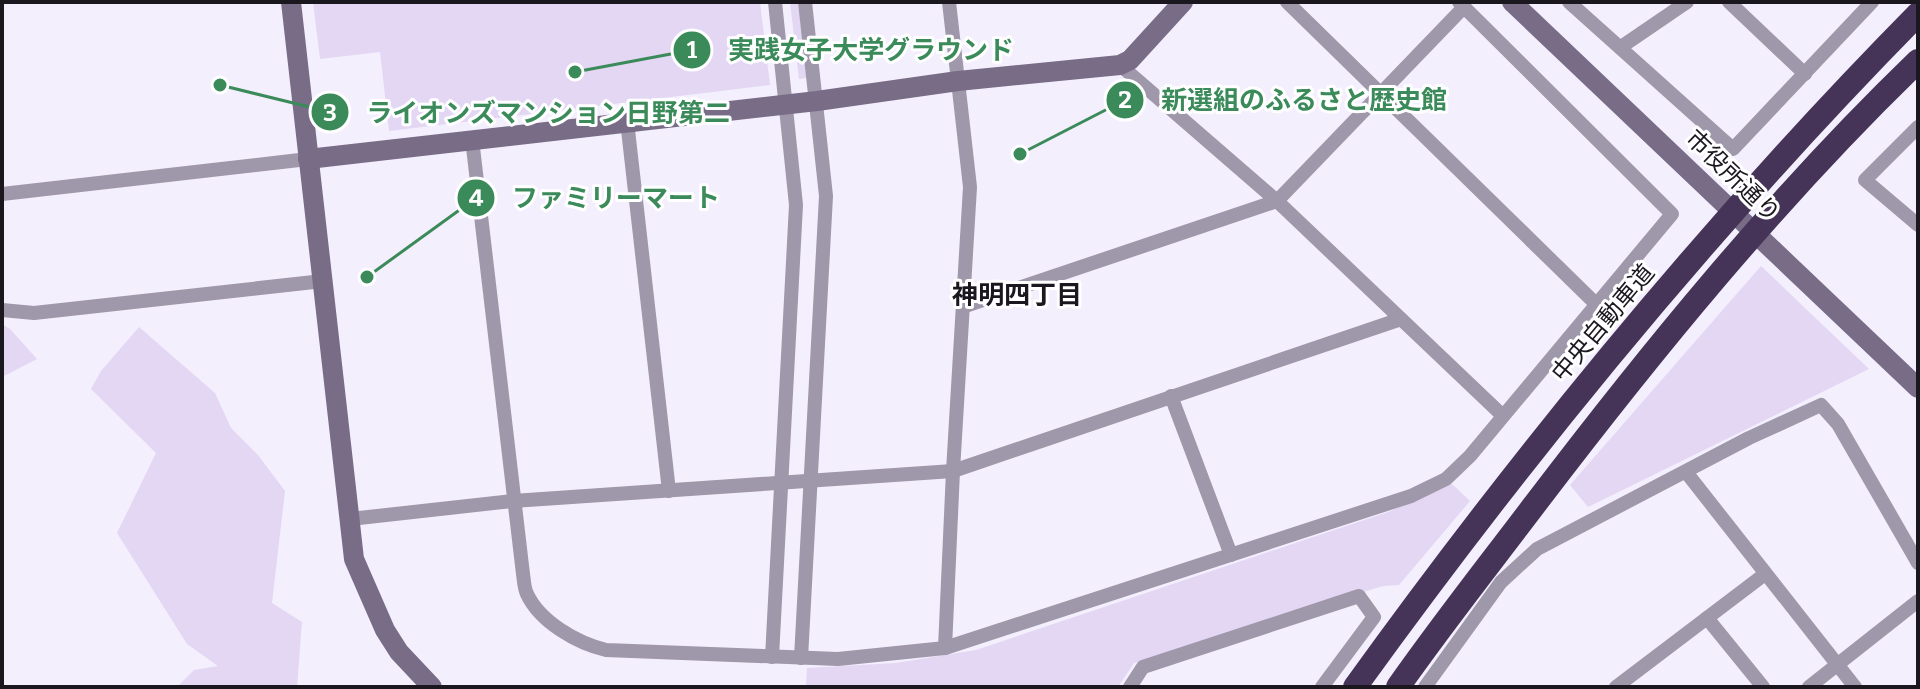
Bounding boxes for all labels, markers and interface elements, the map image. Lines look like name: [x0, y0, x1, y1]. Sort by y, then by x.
callout: 実践女子大学グラウンド: [672, 25, 1030, 75]
text: 実践女子大学グラウンド: [728, 35, 1014, 66]
text: 1: [687, 36, 698, 64]
callout: 新選組のふるさと歴史館: [1105, 75, 1463, 125]
text: 新選組のふるさと歴史館: [1161, 85, 1447, 116]
text: 2: [1118, 86, 1132, 114]
callout: ライオンズマンション日野第二: [310, 87, 746, 137]
text: ライオンズマンション日野第二: [366, 98, 730, 129]
text: 3: [323, 99, 337, 127]
street label: 市役所通り: [1680, 124, 1786, 228]
callout: ファミリーマート: [456, 173, 736, 223]
text: ファミリーマート: [512, 183, 720, 214]
text: 4: [469, 184, 484, 212]
street label: 中央自動車道: [1546, 259, 1660, 387]
district label: 神明四丁目: [952, 280, 1082, 311]

